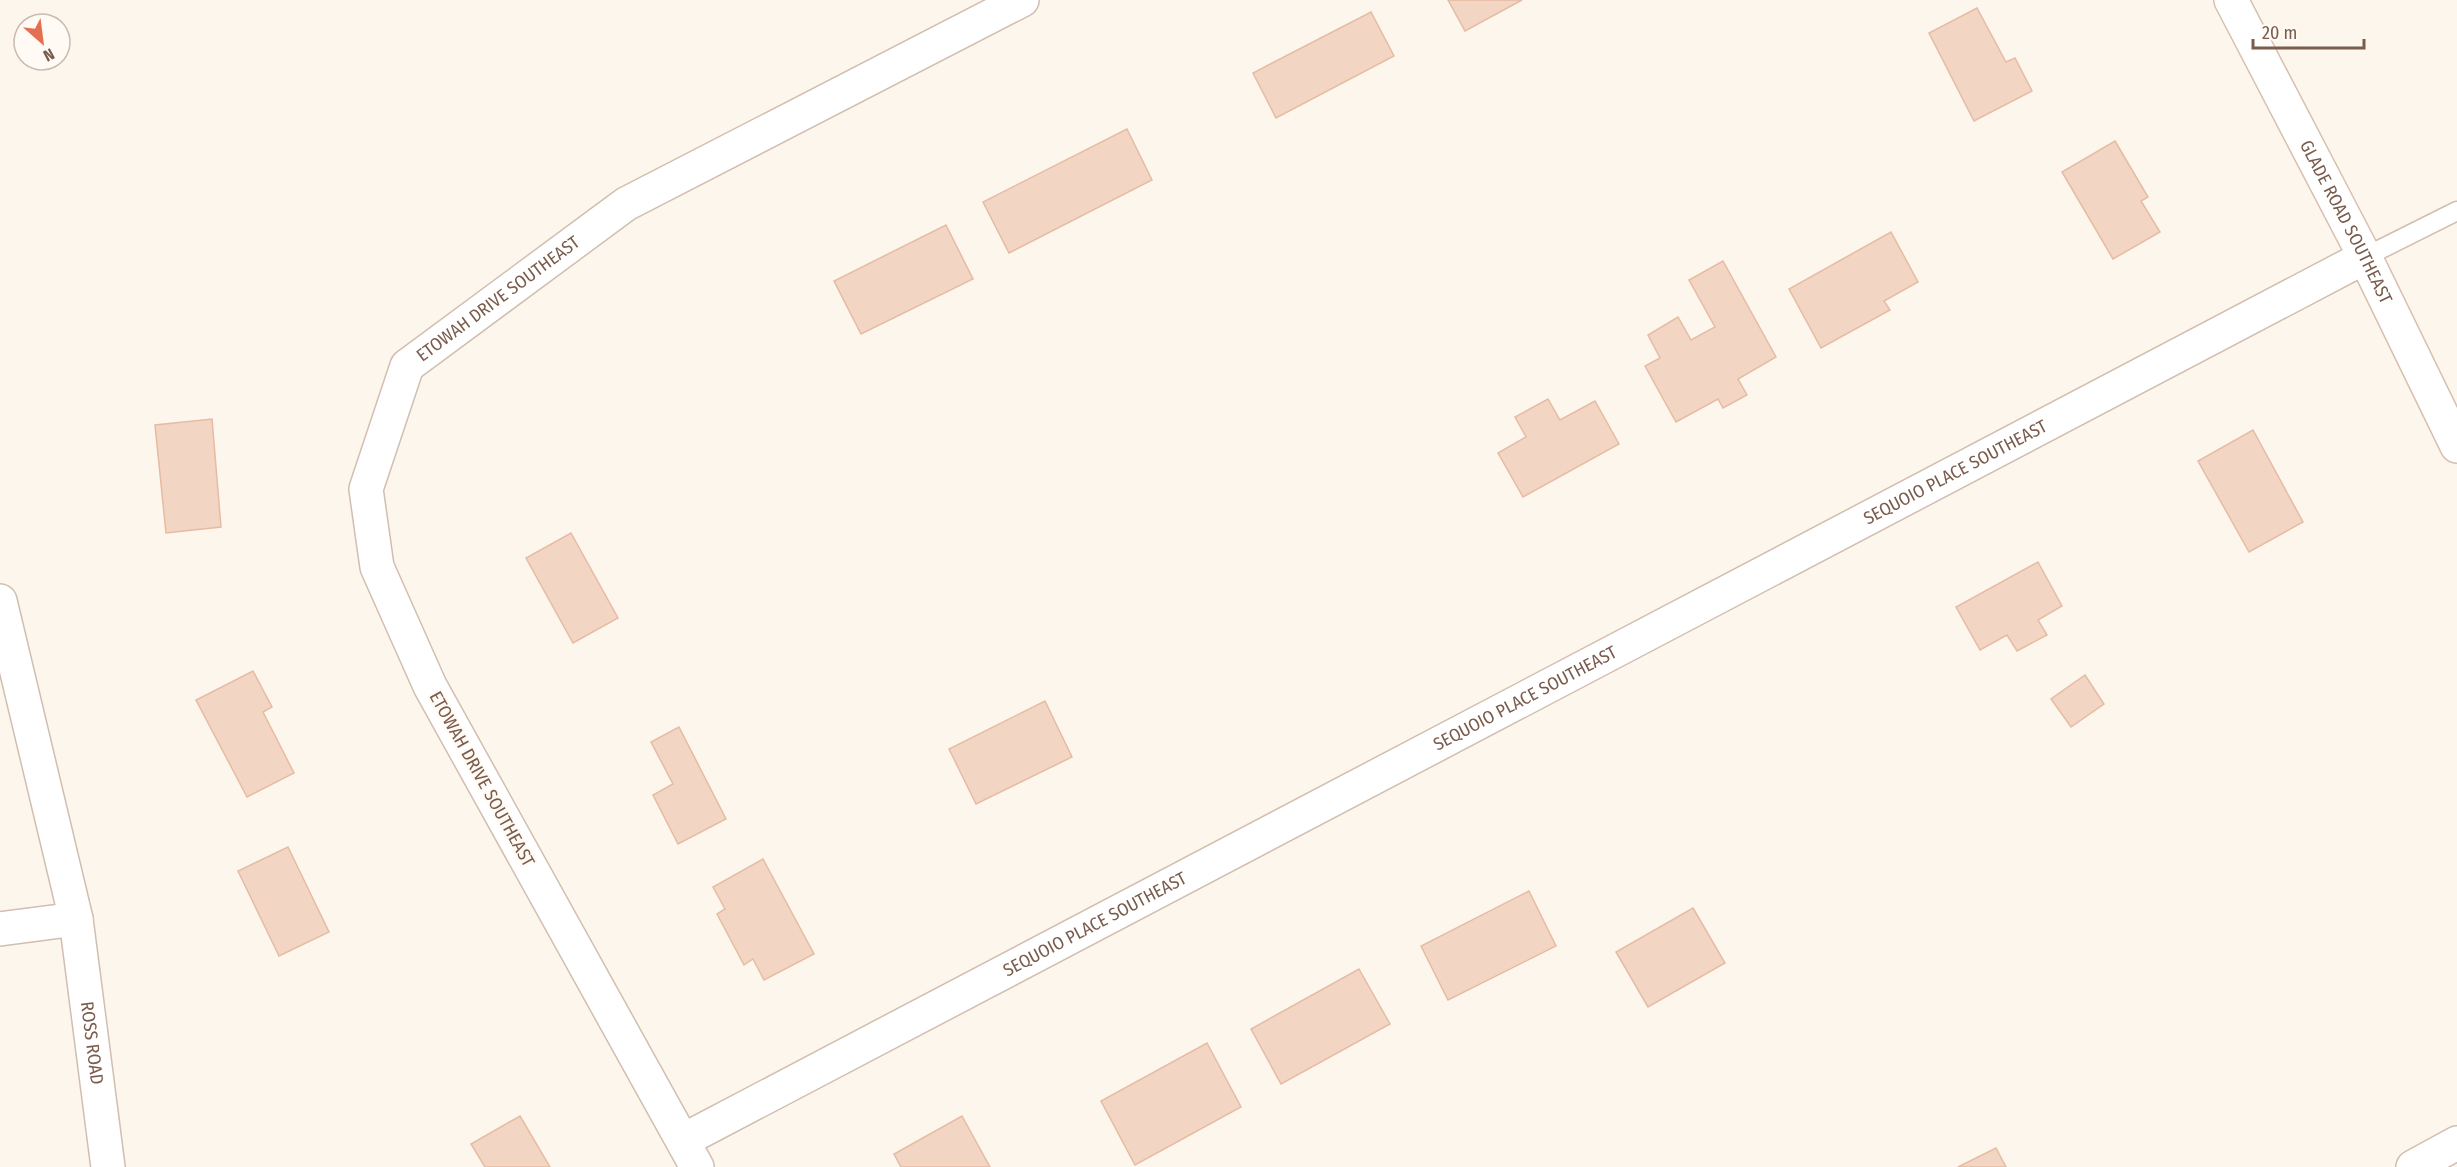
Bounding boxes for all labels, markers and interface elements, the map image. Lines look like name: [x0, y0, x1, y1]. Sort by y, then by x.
north arrow: [12, 12, 72, 72]
scale bar: [2253, 12, 2364, 50]
text: 20 m: [2262, 22, 2297, 44]
text: N: [40, 44, 58, 65]
street label: GLADE ROAD SOUTHEAST: [2295, 136, 2397, 308]
street label: ETOWAH DRIVE SOUTHEAST: [412, 231, 584, 366]
street label: SEQUOIO PLACE SOUTHEAST: [1860, 415, 2051, 529]
street label: SEQUOIO PLACE SOUTHEAST: [1430, 641, 1621, 755]
street label: ETOWAH DRIVE SOUTHEAST: [425, 687, 540, 871]
street label: SEQUOIO PLACE SOUTHEAST: [999, 867, 1191, 981]
street label: ROSS ROAD: [76, 1000, 108, 1086]

